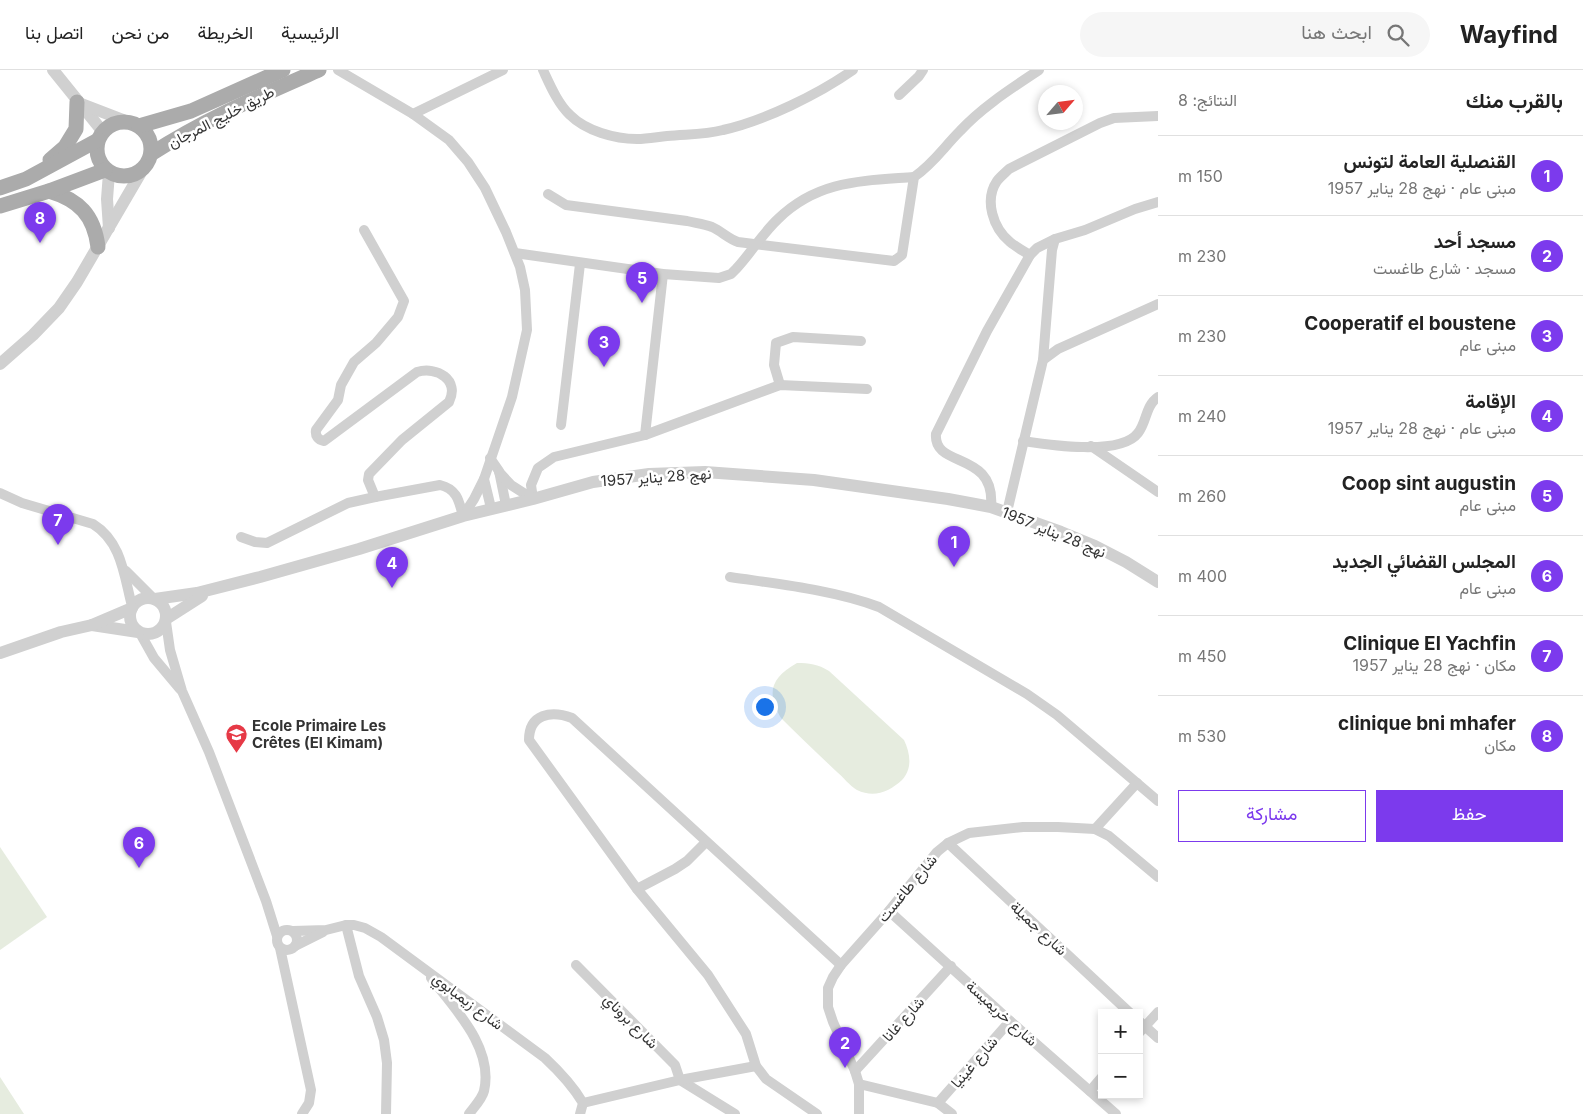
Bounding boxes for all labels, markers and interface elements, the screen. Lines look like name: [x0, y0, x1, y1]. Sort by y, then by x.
search box: [1080, 12, 1430, 57]
text: Wayfind: [1460, 20, 1558, 49]
text: ابحث هنا: [1301, 21, 1372, 44]
icon: search: [1384, 21, 1412, 49]
text: اتصل بنا: [25, 22, 83, 43]
text: من نحن: [111, 22, 169, 43]
text: الخريطة: [197, 22, 253, 43]
text: الرئيسية: [281, 22, 339, 43]
street label: طريق خليج المرجان: [165, 82, 278, 154]
north arrow: [1038, 85, 1083, 130]
text: بالقرب منك: [1466, 88, 1563, 113]
text: النتائج: 8: [1178, 90, 1237, 110]
text: القنصلية العامة لتونس: [1344, 150, 1516, 173]
text: 150 m: [1178, 166, 1223, 186]
text: 1: [1544, 166, 1550, 186]
text: مبنى عام · نهج 28 يناير 1957: [1328, 178, 1516, 198]
pin: 8: [24, 202, 56, 243]
text: مسجد أحد: [1434, 230, 1516, 253]
text: 230 m: [1178, 246, 1226, 266]
text: 2: [1542, 246, 1552, 266]
text: مسجد · شارع طاغست: [1373, 258, 1516, 278]
pin: 5: [626, 262, 658, 303]
text: Cooperatif el boustene: [1304, 312, 1516, 335]
pin: 3: [588, 326, 620, 367]
text: 230 m: [1178, 326, 1226, 346]
text: 3: [1542, 326, 1552, 346]
text: مبنى عام: [1460, 335, 1516, 355]
text: الإقامة: [1465, 390, 1516, 413]
text: 240 m: [1178, 406, 1226, 426]
text: 4: [1542, 406, 1552, 426]
text: مبنى عام · نهج 28 يناير 1957: [1328, 418, 1516, 438]
street label: نهج 28 يناير 1957: [600, 464, 712, 492]
text: Coop sint augustin: [1342, 472, 1516, 495]
text: 260 m: [1178, 486, 1226, 506]
text: 5: [1542, 486, 1552, 506]
text: مبنى عام: [1460, 495, 1516, 515]
street label: نهج 28 يناير 1957: [998, 502, 1109, 563]
pin: 7: [42, 504, 74, 545]
pin: 1: [938, 526, 970, 567]
pin: 4: [376, 547, 408, 588]
text: المجلس القضائي الجديد: [1332, 550, 1516, 573]
text: 400 m: [1178, 566, 1227, 586]
text: 6: [1542, 566, 1552, 586]
text: مبنى عام: [1460, 578, 1516, 598]
text: Clinique El Yachfin: [1343, 632, 1516, 655]
text: 450 m: [1178, 646, 1227, 666]
text: 7: [1542, 646, 1552, 666]
text: مكان · نهج 28 يناير 1957: [1352, 655, 1516, 675]
your location: [752, 694, 778, 720]
text: clinique bni mhafer: [1338, 712, 1516, 735]
place label: Ecole Primaire Les Crêtes (El Kimam): [252, 716, 386, 752]
school or university icon: Ecole Primaire Les Crêtes (El Kimam): [224, 722, 248, 753]
text: 530 m: [1178, 726, 1226, 746]
text: 8: [1542, 726, 1552, 746]
text: مكان: [1484, 735, 1516, 755]
button: مشاركة: [1178, 790, 1366, 842]
button: حفظ: [1376, 790, 1563, 842]
pin: 6: [123, 827, 155, 868]
street label: شارع طاغست: [873, 850, 942, 927]
street label: شارع جميلة: [1005, 897, 1072, 961]
street label: شارع زيمبابوي: [426, 968, 507, 1037]
street label: شارع خريميسة: [961, 976, 1042, 1052]
street label: شارع بروناي: [597, 990, 663, 1055]
street label: شارع غانا: [878, 992, 930, 1047]
map controls: [1098, 1009, 1143, 1099]
button: +: [1098, 1009, 1143, 1054]
pin: 2: [829, 1027, 861, 1068]
street label: شارع غينيا: [946, 1032, 1003, 1093]
button: −: [1098, 1054, 1143, 1099]

